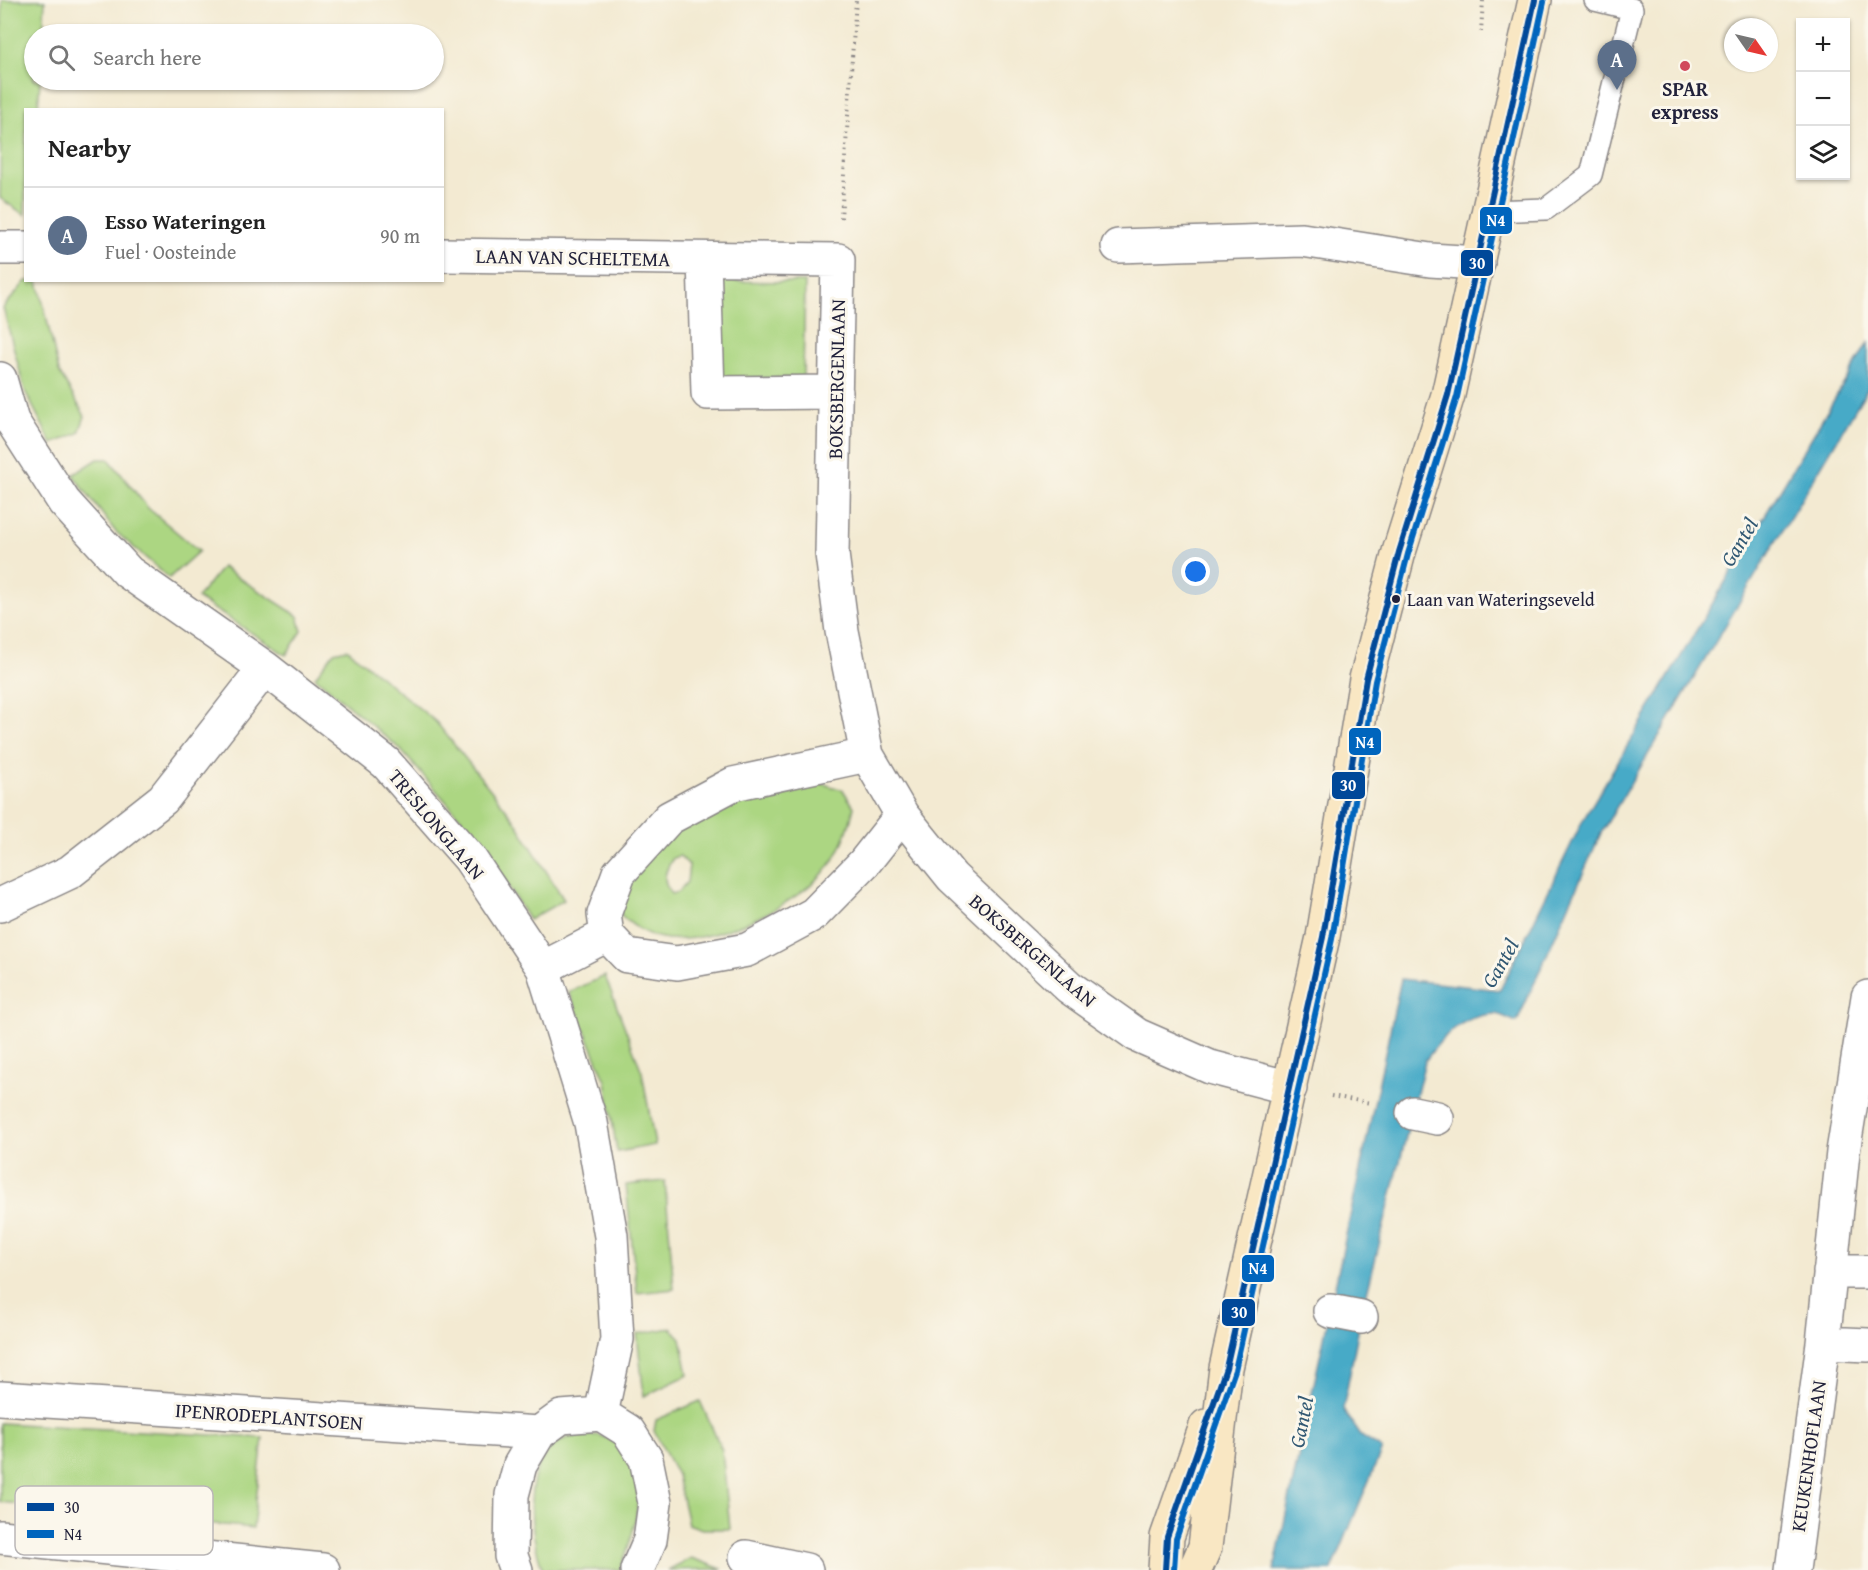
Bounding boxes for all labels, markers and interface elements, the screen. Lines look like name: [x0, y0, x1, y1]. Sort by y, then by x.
north arrow: [1724, 18, 1778, 72]
map controls: [1796, 18, 1850, 180]
button: +: [1796, 18, 1850, 72]
search box: [24, 24, 444, 90]
pin: A: [1598, 40, 1636, 90]
icon: search: [45, 41, 78, 74]
text: Search here: [93, 41, 202, 73]
marker: SPAR express: [1678, 59, 1692, 73]
button: −: [1796, 72, 1850, 126]
place label: SPAR express: [1651, 74, 1719, 126]
button: layers: [1796, 126, 1850, 180]
text: Nearby: [48, 128, 131, 167]
text: Esso Wateringen: [105, 205, 266, 237]
line badge: N4: [1479, 206, 1513, 235]
text: N4: [1487, 208, 1505, 232]
text: A: [61, 221, 74, 250]
text: 90 m: [380, 221, 420, 250]
text: Fuel · Oosteinde: [105, 237, 236, 266]
street label: LAAN VAN SCHELTEMA: [475, 241, 671, 273]
line badge: 30: [1460, 249, 1494, 277]
text: 30: [1469, 251, 1485, 275]
street label: BOKSBERGENLAAN: [820, 299, 852, 459]
water label: Gantel: [1712, 512, 1766, 572]
your location: [1181, 557, 1210, 586]
place label: Laan van Wateringseveld: [1407, 586, 1595, 613]
marker: Laan van Wateringseveld: [1390, 593, 1402, 605]
line badge: N4: [1348, 727, 1382, 756]
text: N4: [1356, 730, 1374, 754]
street label: TRESLONGLAAN: [382, 762, 492, 886]
line badge: 30: [1331, 771, 1366, 800]
text: 30: [1340, 773, 1356, 797]
street label: BOKSBERGENLAAN: [963, 887, 1103, 1013]
water label: Gantel: [1474, 933, 1526, 993]
line badge: N4: [1241, 1254, 1275, 1283]
text: N4: [1249, 1256, 1267, 1280]
line badge: 30: [1221, 1298, 1256, 1327]
text: 30: [1231, 1300, 1247, 1324]
street label: KEUKENHOFLAAN: [1783, 1379, 1833, 1533]
water label: Gantel: [1281, 1394, 1321, 1450]
street label: IPENRODEPLANTSOEN: [174, 1395, 364, 1437]
legend: [15, 1486, 213, 1555]
text: 30: [64, 1495, 80, 1519]
text: N4: [64, 1522, 82, 1546]

